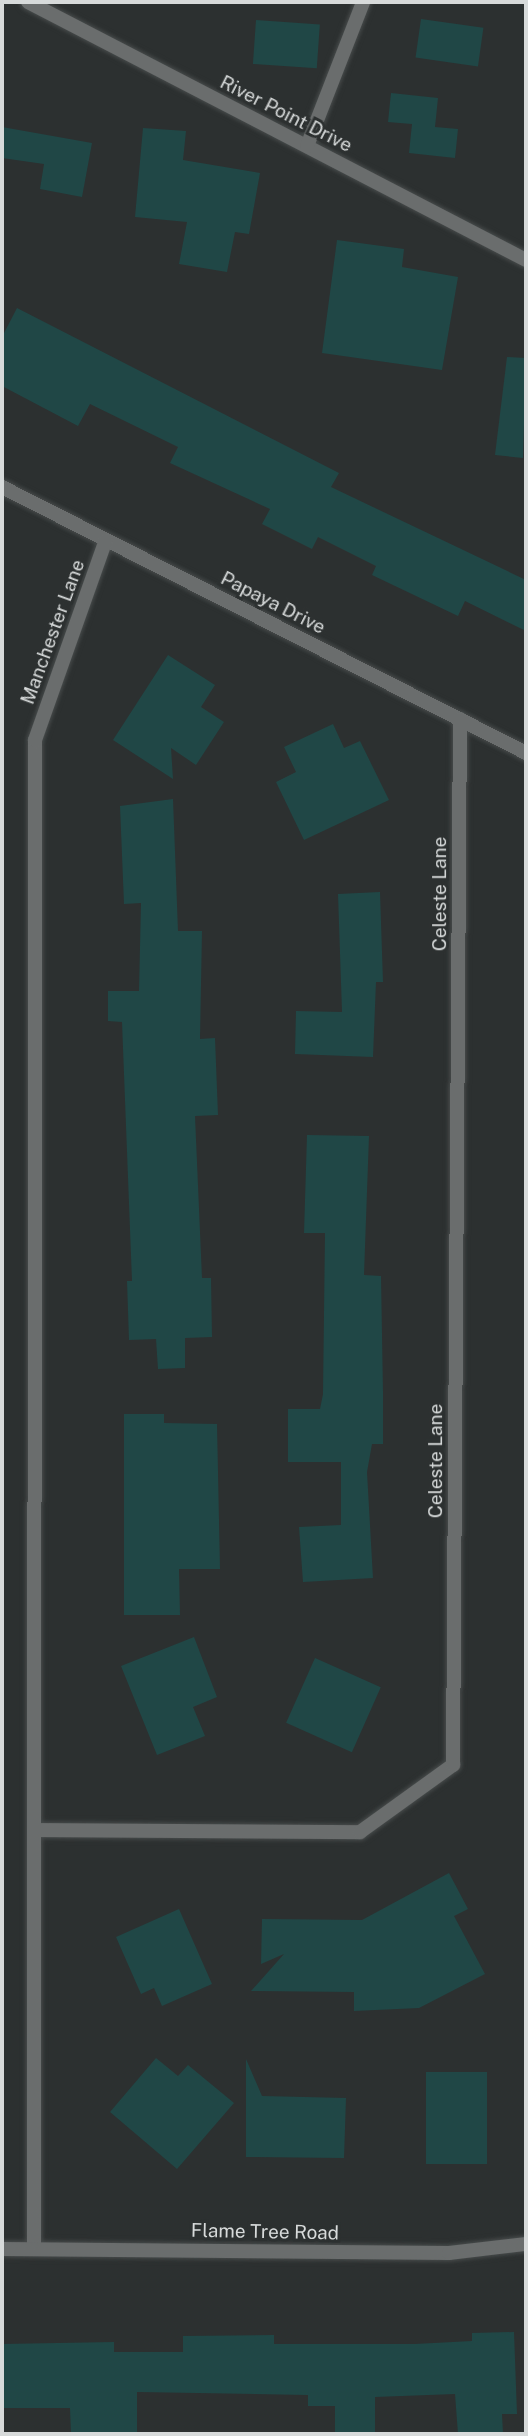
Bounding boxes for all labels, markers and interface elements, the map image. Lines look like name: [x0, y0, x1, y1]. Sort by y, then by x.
street label: River Point Drive: [216, 71, 356, 157]
street label: Manchester Lane: [16, 557, 90, 707]
street label: Papaya Drive: [217, 567, 329, 639]
street label: Celeste Lane: [429, 837, 451, 951]
street label: Celeste Lane: [425, 1404, 447, 1518]
street label: Flame Tree Road: [191, 2219, 339, 2245]

